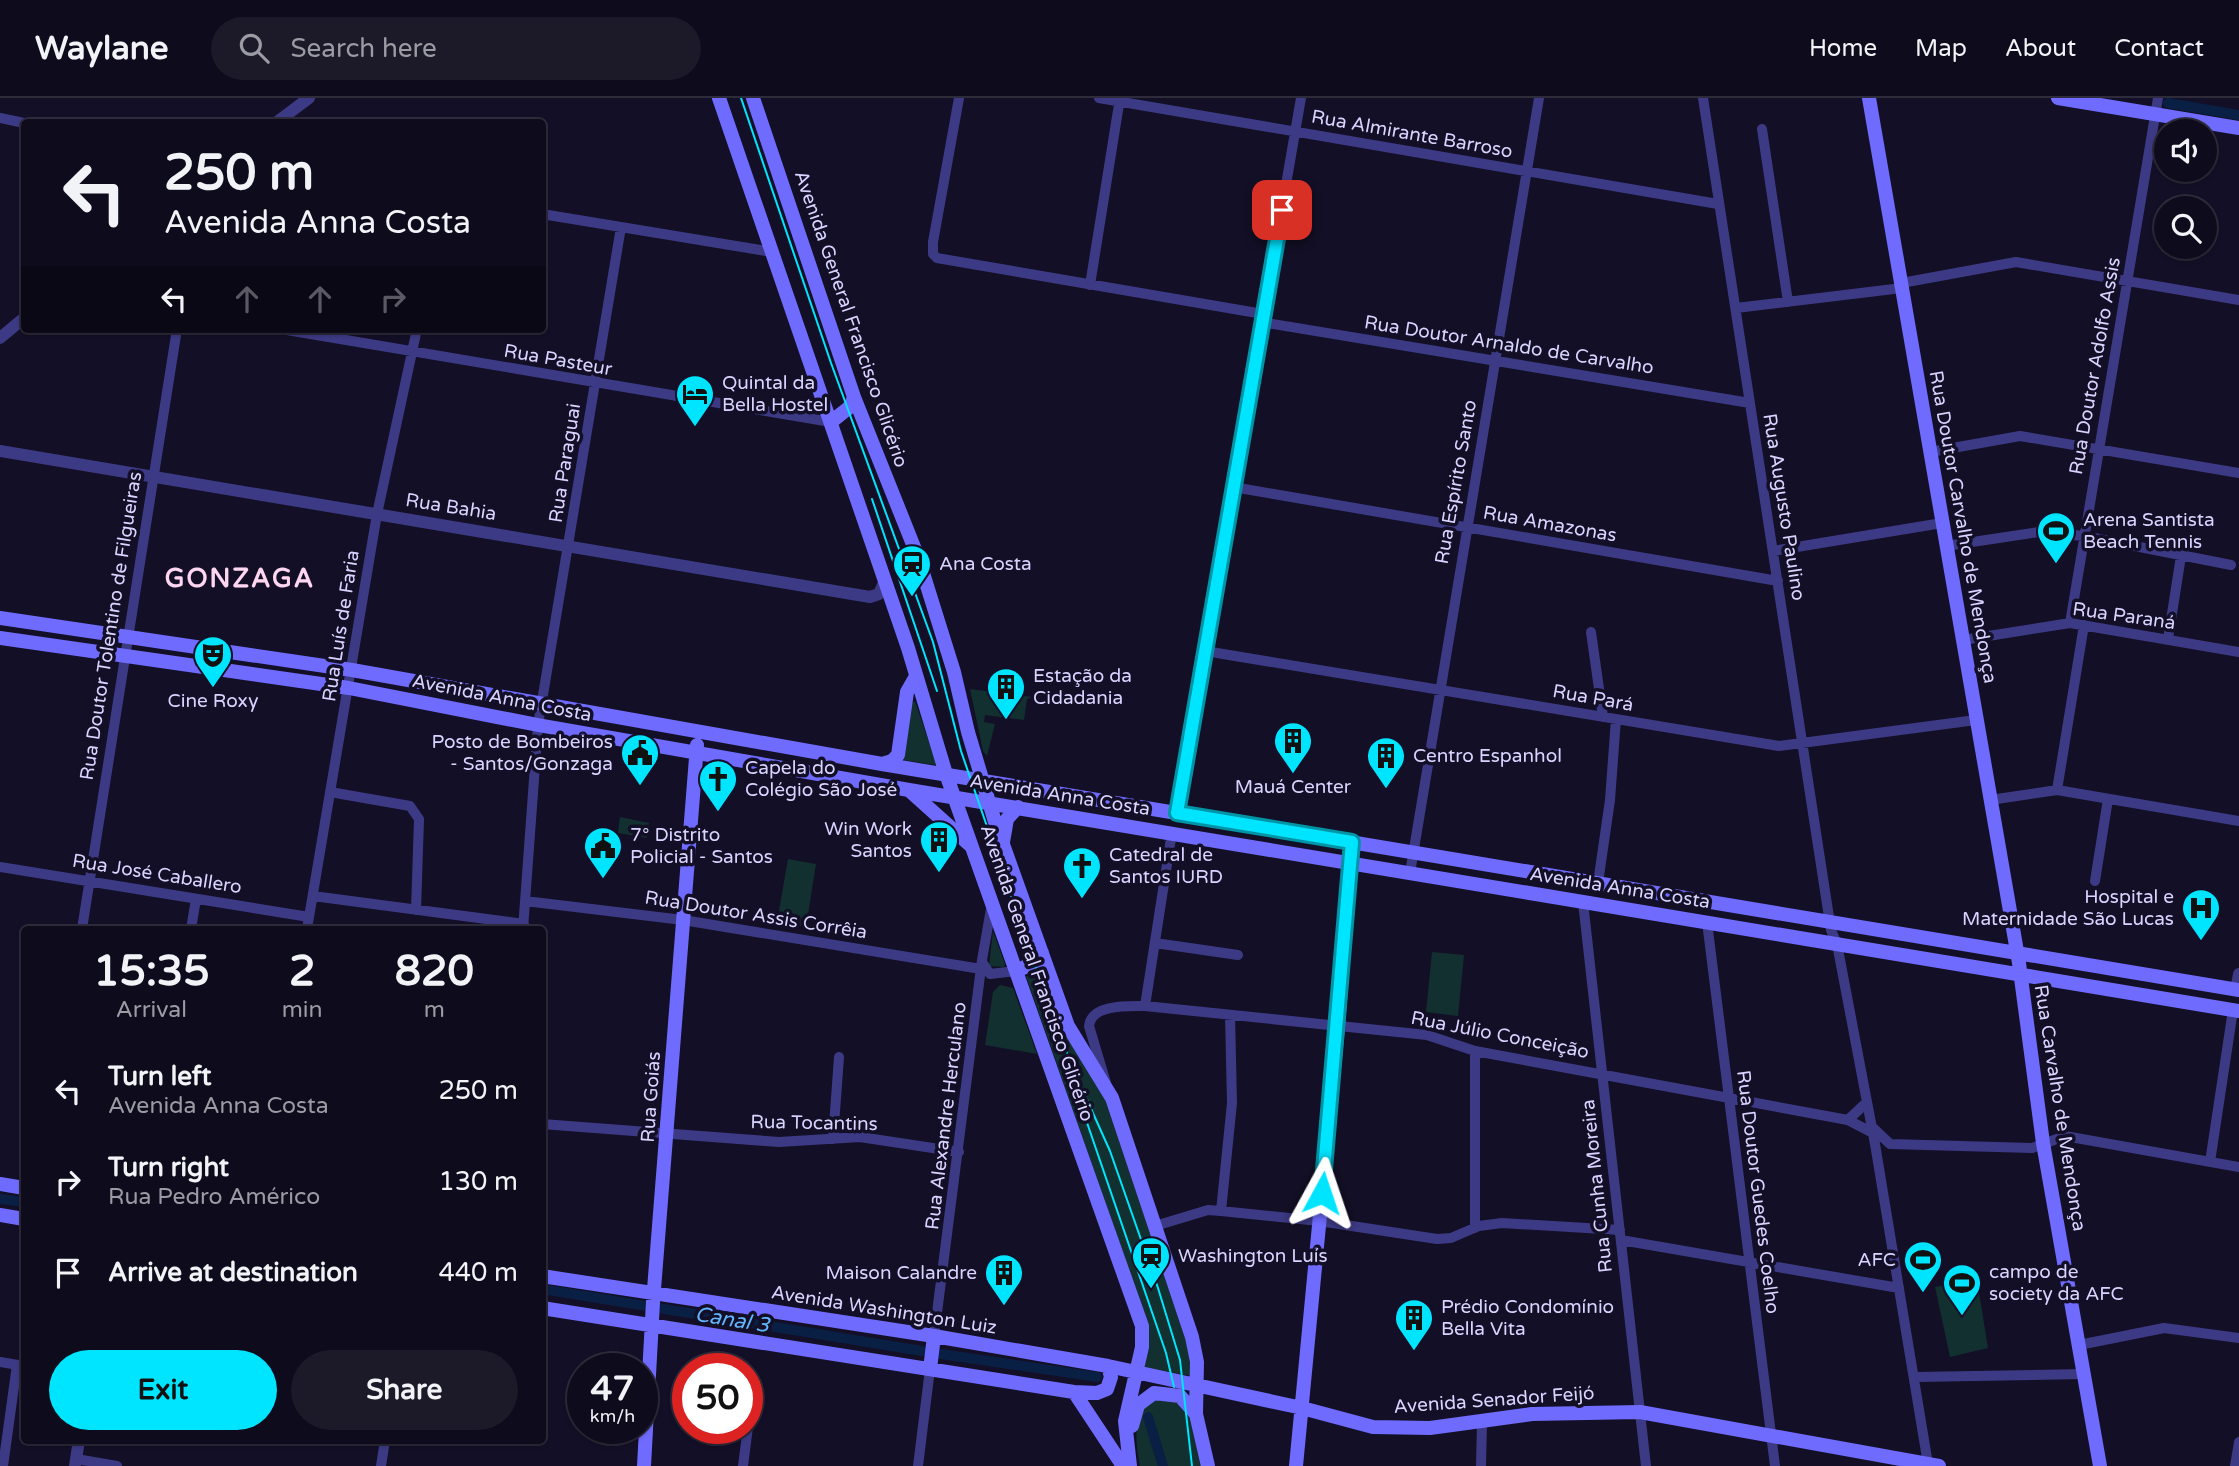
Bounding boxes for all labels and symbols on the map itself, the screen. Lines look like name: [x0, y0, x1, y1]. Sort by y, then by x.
street label: Rua Almirante Barroso: [1310, 105, 1514, 163]
street label: Avenida General Francisco Glicério: [790, 168, 912, 470]
pin: [1252, 180, 1312, 240]
street label: Rua Doutor Adolfo Assis: [2065, 256, 2125, 476]
street label: Rua Doutor Arnaldo de Carvalho: [1363, 311, 1655, 379]
street label: Rua Pasteur: [502, 340, 615, 380]
street label: Rua Doutor Carvalho de Mendonça: [1925, 369, 2001, 685]
place label: Quintal da Bella Hostel: [722, 372, 828, 416]
hotel icon: Quintal da Bella Hostel: [674, 373, 716, 428]
street label: Rua Espírito Santo: [1431, 398, 1481, 566]
street label: Rua Paraguai: [545, 402, 585, 524]
street label: Rua Augusto Paulino: [1758, 412, 1810, 602]
street label: Rua Doutor Tolentino de Filgueiras: [76, 470, 146, 782]
street label: Rua Bahia: [404, 489, 498, 525]
street label: Rua Amazonas: [1481, 501, 1619, 547]
place label: Arena Santista Beach Tennis: [2083, 509, 2215, 553]
sports icon: Arena Santista Beach Tennis: [2035, 510, 2077, 565]
station icon: Ana Costa: [891, 543, 933, 598]
street label: Rua Luís de Faria: [318, 549, 364, 703]
place label: Ana Costa: [939, 553, 1032, 575]
district label: GONZAGA: [165, 563, 315, 594]
street label: Rua Paraná: [2071, 598, 2177, 634]
theatre icon: Cine Roxy: [192, 634, 234, 689]
place label: Estação da Cidadania: [1033, 665, 1132, 709]
building icon: Estação da Cidadania: [985, 666, 1027, 721]
street label: Avenida Anna Costa: [410, 670, 594, 726]
street label: Rua Pará: [1551, 680, 1635, 716]
place label: Cine Roxy: [168, 690, 258, 712]
building icon: Mauá Center: [1272, 720, 1314, 775]
place label: Posto de Bombeiros - Santos/Gonzaga: [431, 731, 613, 775]
public building icon: Posto de Bombeiros - Santos/Gonzaga: [619, 732, 661, 787]
building icon: Centro Espanhol: [1365, 735, 1407, 790]
place label: Centro Espanhol: [1413, 745, 1562, 767]
place label: Capela do Colégio São José: [745, 757, 897, 801]
church icon: Capela do Colégio São José: [697, 758, 739, 813]
street label: Avenida Anna Costa: [968, 770, 1152, 820]
place label: Mauá Center: [1235, 776, 1352, 798]
place label: Win Work Santos: [824, 818, 912, 862]
building icon: Win Work Santos: [918, 819, 960, 874]
street label: Avenida General Francisco Glicério: [976, 822, 1098, 1124]
place label: 7° Distrito Policial - Santos: [630, 824, 773, 868]
public building icon: 7° Distrito Policial - Santos: [582, 825, 624, 880]
place label: Catedral de Santos IURD: [1109, 844, 1223, 888]
church icon: Catedral de Santos IURD: [1061, 845, 1103, 900]
street label: Rua José Caballero: [71, 850, 243, 898]
street label: Avenida Anna Costa: [1528, 863, 1712, 913]
place label: Hospital e Maternidade São Lucas: [1962, 886, 2174, 930]
street label: Rua Doutor Assis Corrêia: [643, 887, 869, 943]
hospital icon: Hospital e Maternidade São Lucas: [2180, 887, 2222, 942]
street label: Rua Carvalho de Mendonça: [2030, 983, 2090, 1233]
street label: Rua Alexandre Herculano: [921, 1001, 971, 1231]
street label: Rua Júlio Conceição: [1409, 1007, 1591, 1063]
street label: Rua Goiás: [637, 1051, 665, 1143]
street label: Rua Doutor Guedes Coelho: [1732, 1069, 1784, 1315]
street label: Rua Cunha Moreira: [1577, 1098, 1617, 1274]
street label: Rua Tocantins: [750, 1111, 878, 1135]
position arrow: [1285, 1156, 1359, 1230]
station icon: Washington Luís: [1130, 1235, 1172, 1290]
sports icon: AFC: [1902, 1239, 1944, 1294]
place label: Washington Luís: [1178, 1245, 1328, 1267]
place label: AFC: [1857, 1249, 1896, 1271]
building icon: Maison Calandre: [983, 1252, 1025, 1307]
place label: campo de society da AFC: [1989, 1261, 2124, 1305]
place label: Maison Calandre: [825, 1262, 977, 1284]
sports icon: campo de society da AFC: [1941, 1262, 1983, 1317]
street label: Avenida Washington Luiz: [770, 1281, 998, 1339]
place label: Prédio Condomínio Bella Vita: [1441, 1296, 1614, 1340]
building icon: Prédio Condomínio Bella Vita: [1393, 1297, 1435, 1352]
water label: Canal 3: [693, 1302, 773, 1338]
speed limit sign: 50: [672, 1353, 763, 1444]
street label: Avenida Senador Feijó: [1393, 1382, 1595, 1418]

